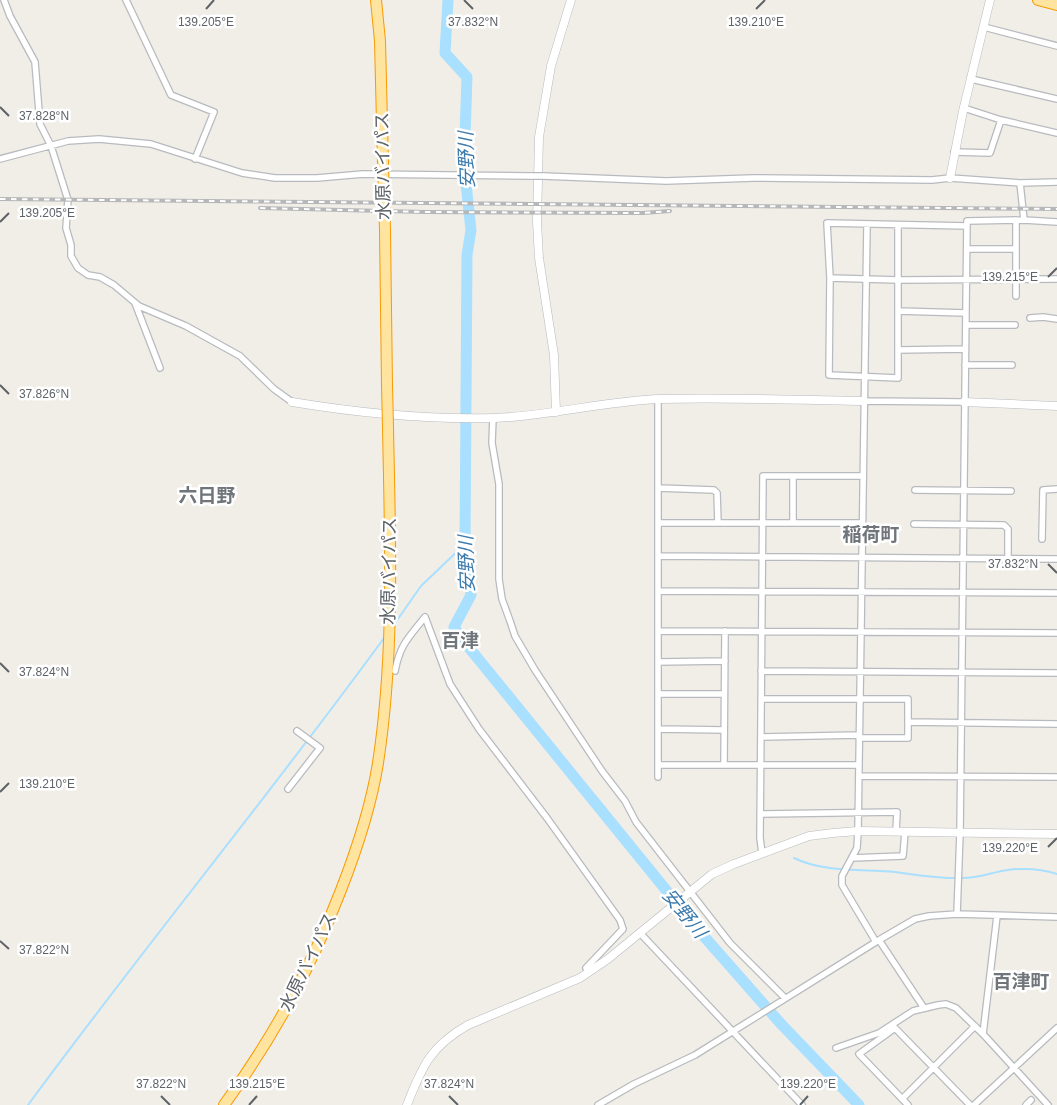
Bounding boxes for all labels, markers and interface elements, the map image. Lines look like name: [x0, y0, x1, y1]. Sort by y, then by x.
text: 139.205°E: [178, 15, 234, 29]
text: 37.832°N: [448, 15, 498, 29]
text: 139.210°E: [728, 15, 784, 29]
text: 37.828°N: [19, 109, 69, 123]
street label: 水原バイパス: [372, 112, 394, 220]
water label: 安野川: [455, 129, 478, 189]
text: 139.205°E: [19, 206, 75, 220]
text: 139.215°E: [982, 270, 1038, 284]
text: 37.826°N: [19, 387, 69, 401]
district label: 六日野: [178, 485, 236, 506]
street label: 水原バイパス: [378, 517, 400, 625]
district label: 稲荷町: [842, 524, 900, 545]
water label: 安野川: [455, 533, 478, 593]
text: 37.832°N: [988, 557, 1038, 571]
district label: 百津: [441, 630, 479, 651]
text: 37.824°N: [19, 665, 69, 679]
text: 139.210°E: [19, 777, 75, 791]
text: 139.220°E: [982, 841, 1038, 855]
water label: 安野川: [659, 885, 712, 944]
street label: 水原バイパス: [275, 909, 341, 1015]
text: 37.822°N: [19, 943, 69, 957]
district label: 百津町: [992, 971, 1050, 992]
text: 37.822°N: [136, 1077, 186, 1091]
text: 139.215°E: [229, 1077, 285, 1091]
text: 37.824°N: [424, 1077, 474, 1091]
text: 139.220°E: [780, 1077, 836, 1091]

